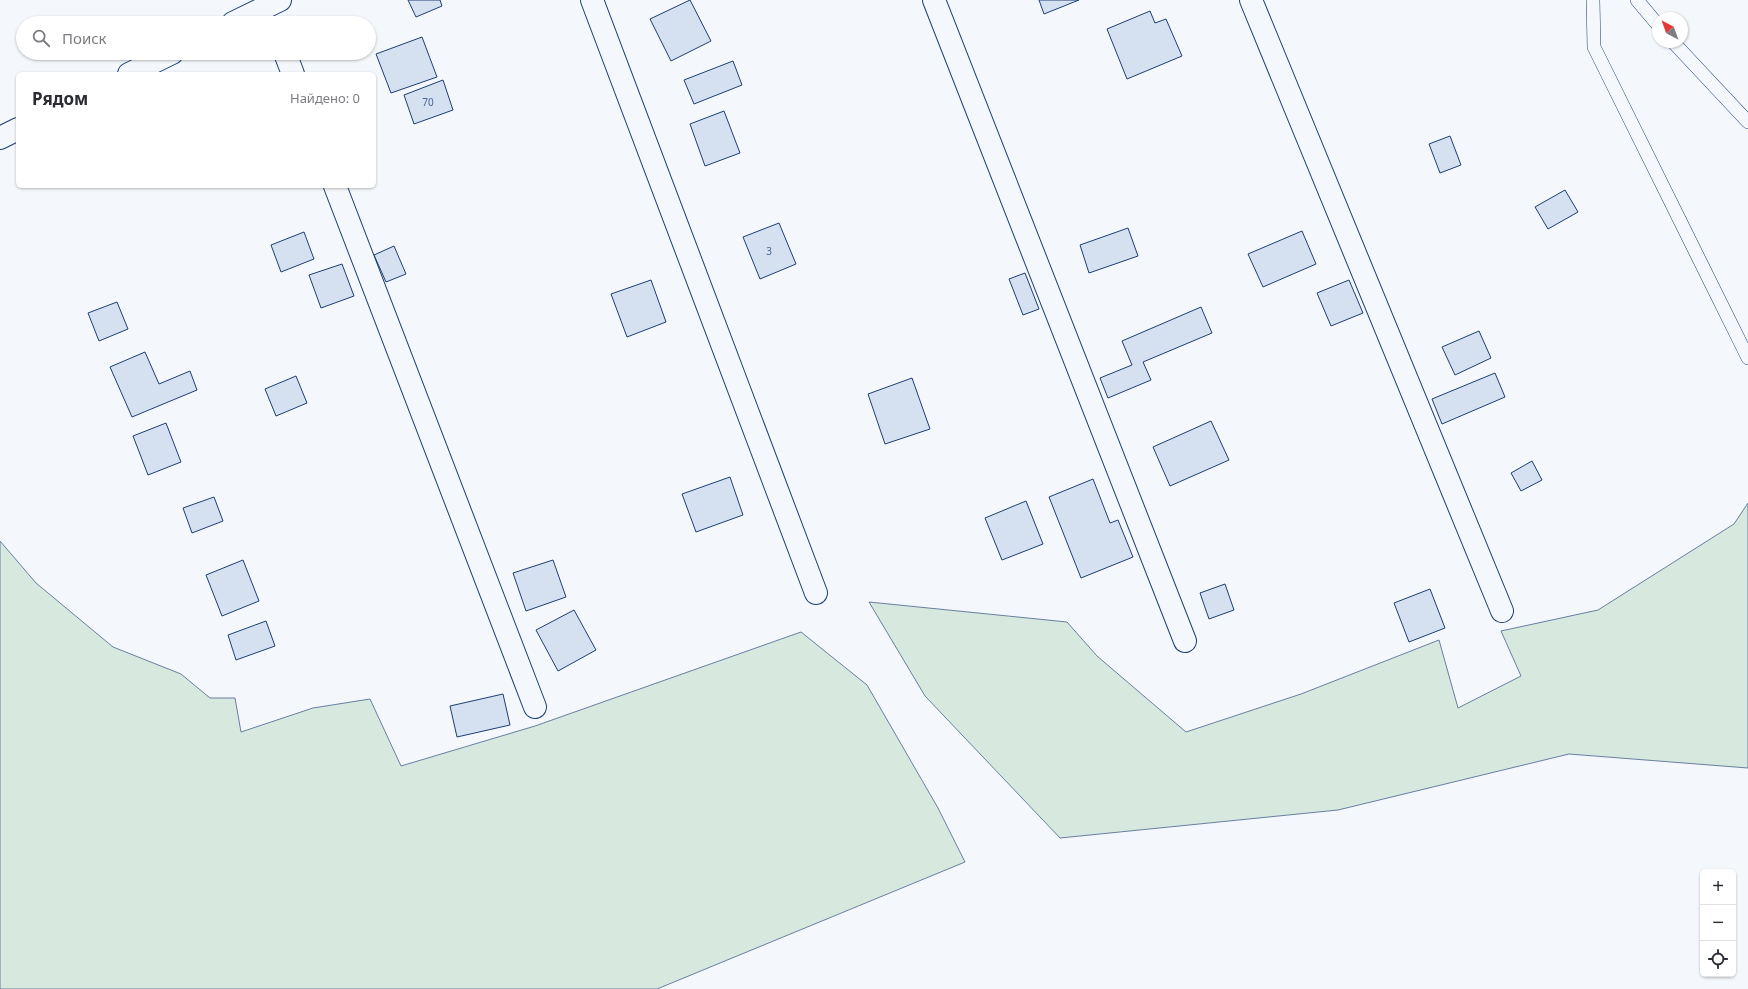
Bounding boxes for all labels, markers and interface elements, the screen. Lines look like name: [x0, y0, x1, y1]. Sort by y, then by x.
north arrow: [1652, 12, 1688, 48]
search box: [16, 16, 376, 60]
icon: search: [30, 27, 52, 49]
text: Поиск: [62, 28, 107, 48]
text: Рядом: [32, 87, 88, 110]
text: Найдено: 0: [290, 89, 360, 107]
house number: 70: [422, 95, 434, 109]
house number: 3: [766, 244, 772, 258]
map controls: [1700, 869, 1736, 977]
button: +: [1700, 869, 1736, 905]
button: −: [1700, 905, 1736, 941]
button: locate: [1700, 941, 1736, 977]

